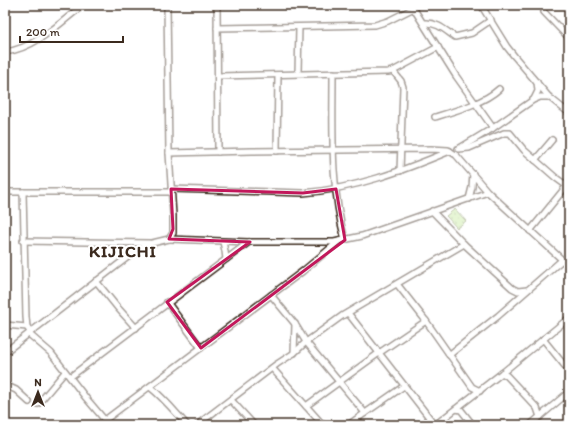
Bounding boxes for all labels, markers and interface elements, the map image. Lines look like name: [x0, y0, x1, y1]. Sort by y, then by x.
scale bar: [20, 18, 123, 44]
text: 200 m: [26, 25, 60, 39]
district label: KIJICHI: [89, 241, 157, 261]
north arrow: [18, 372, 58, 412]
text: N: [34, 376, 42, 389]

